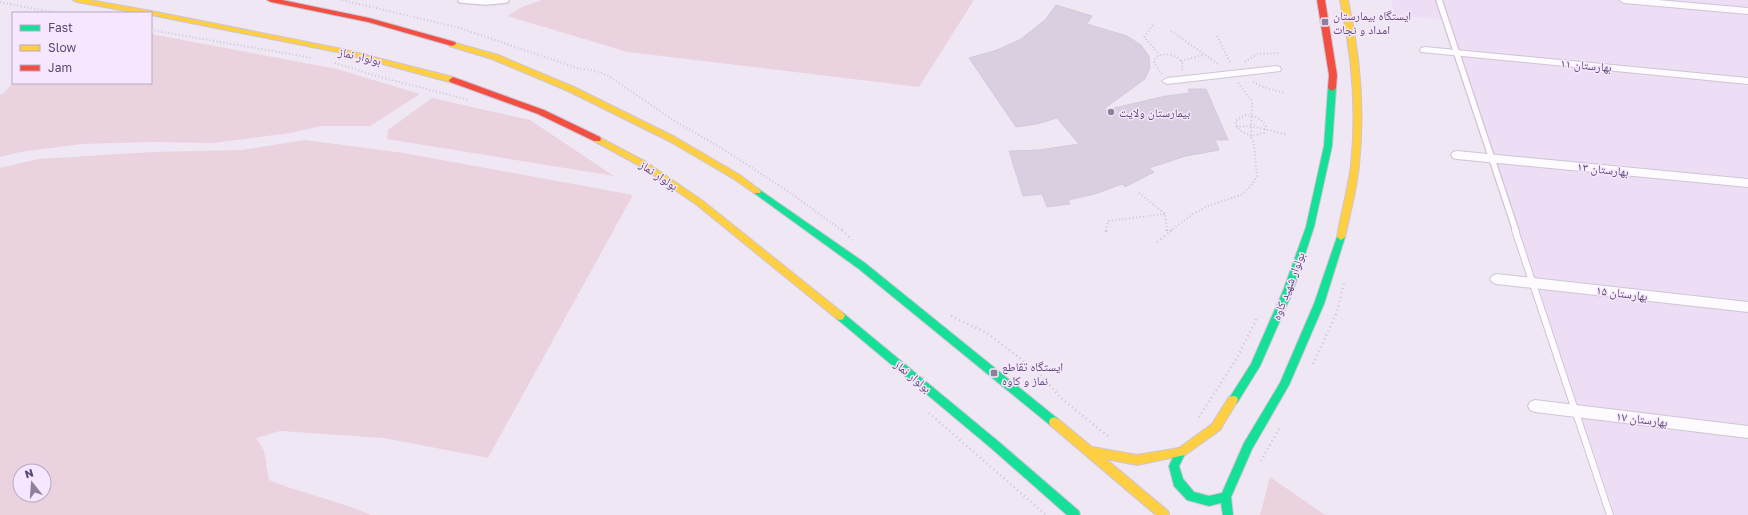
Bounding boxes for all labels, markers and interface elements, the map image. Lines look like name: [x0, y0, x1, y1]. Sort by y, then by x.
place label: ایستگاه بیمارستان امداد و نجات: [1333, 8, 1411, 37]
legend: [12, 12, 152, 84]
marker: ایستگاه بیمارستان امداد و نجات: [1320, 17, 1330, 27]
text: Fast: [48, 20, 73, 35]
text: Slow: [48, 40, 76, 55]
street label: بولوار نماز: [336, 44, 383, 69]
street label: بهارستان ۱۱: [1560, 55, 1612, 75]
text: Jam: [48, 60, 72, 75]
place label: بیمارستان ولایت: [1119, 105, 1190, 120]
marker: بیمارستان ولایت: [1106, 107, 1116, 117]
street label: بولوار نماز: [636, 156, 681, 194]
street label: بهارستان ۱۳: [1577, 159, 1629, 180]
street label: بولوار شهید کاوه: [1268, 250, 1308, 322]
street label: بهارستان ۱۵: [1595, 282, 1649, 304]
street label: بولوار نماز: [891, 356, 934, 396]
place label: ایستگاه تقاطع نماز و کاوه: [1002, 359, 1063, 388]
marker: ایستگاه تقاطع نماز و کاوه: [989, 368, 999, 378]
street label: بهارستان ۱۷: [1615, 408, 1669, 430]
north arrow: [12, 463, 52, 503]
text: N: [23, 466, 35, 480]

